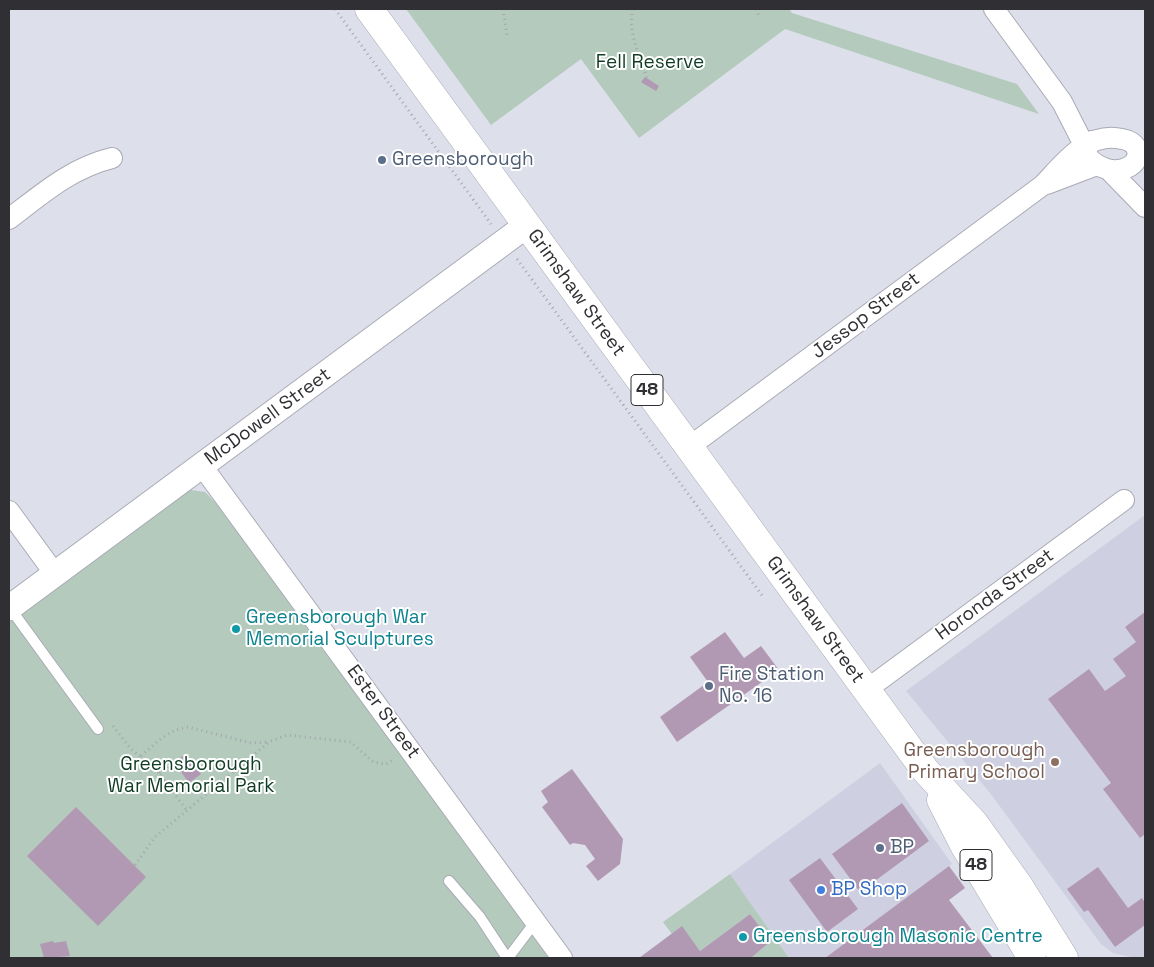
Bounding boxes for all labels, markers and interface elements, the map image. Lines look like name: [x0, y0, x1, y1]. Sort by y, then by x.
park label: Fell Reserve: [596, 52, 704, 74]
place label: Greensborough: [392, 149, 534, 171]
marker: Greensborough: [376, 154, 388, 166]
street label: Grimshaw Street: [522, 225, 630, 361]
street label: Jessop Street: [808, 268, 924, 364]
street label: McDowell Street: [200, 364, 336, 470]
road number: 48: [631, 374, 663, 406]
street label: Horonda Street: [931, 544, 1059, 646]
street label: Grimshaw Street: [761, 552, 869, 688]
place label: Greensborough War Memorial Sculptures: [246, 607, 434, 651]
marker: Greensborough War Memorial Sculptures: [230, 623, 242, 635]
street label: Ester Street: [341, 661, 425, 763]
place label: Fire Station No. 16: [719, 664, 824, 708]
marker: Fire Station No. 16: [703, 680, 715, 692]
place label: Greensborough Primary School: [903, 740, 1045, 784]
park label: Greensborough War Memorial Park: [108, 754, 274, 798]
marker: Greensborough Primary School: [1049, 756, 1061, 768]
place label: BP: [890, 837, 914, 859]
marker: BP: [874, 842, 886, 854]
road number: 48: [960, 850, 992, 880]
place label: BP Shop: [831, 879, 907, 901]
marker: BP Shop: [815, 884, 827, 896]
place label: Greensborough Masonic Centre: [753, 926, 1043, 948]
marker: Greensborough Masonic Centre: [737, 931, 749, 943]

